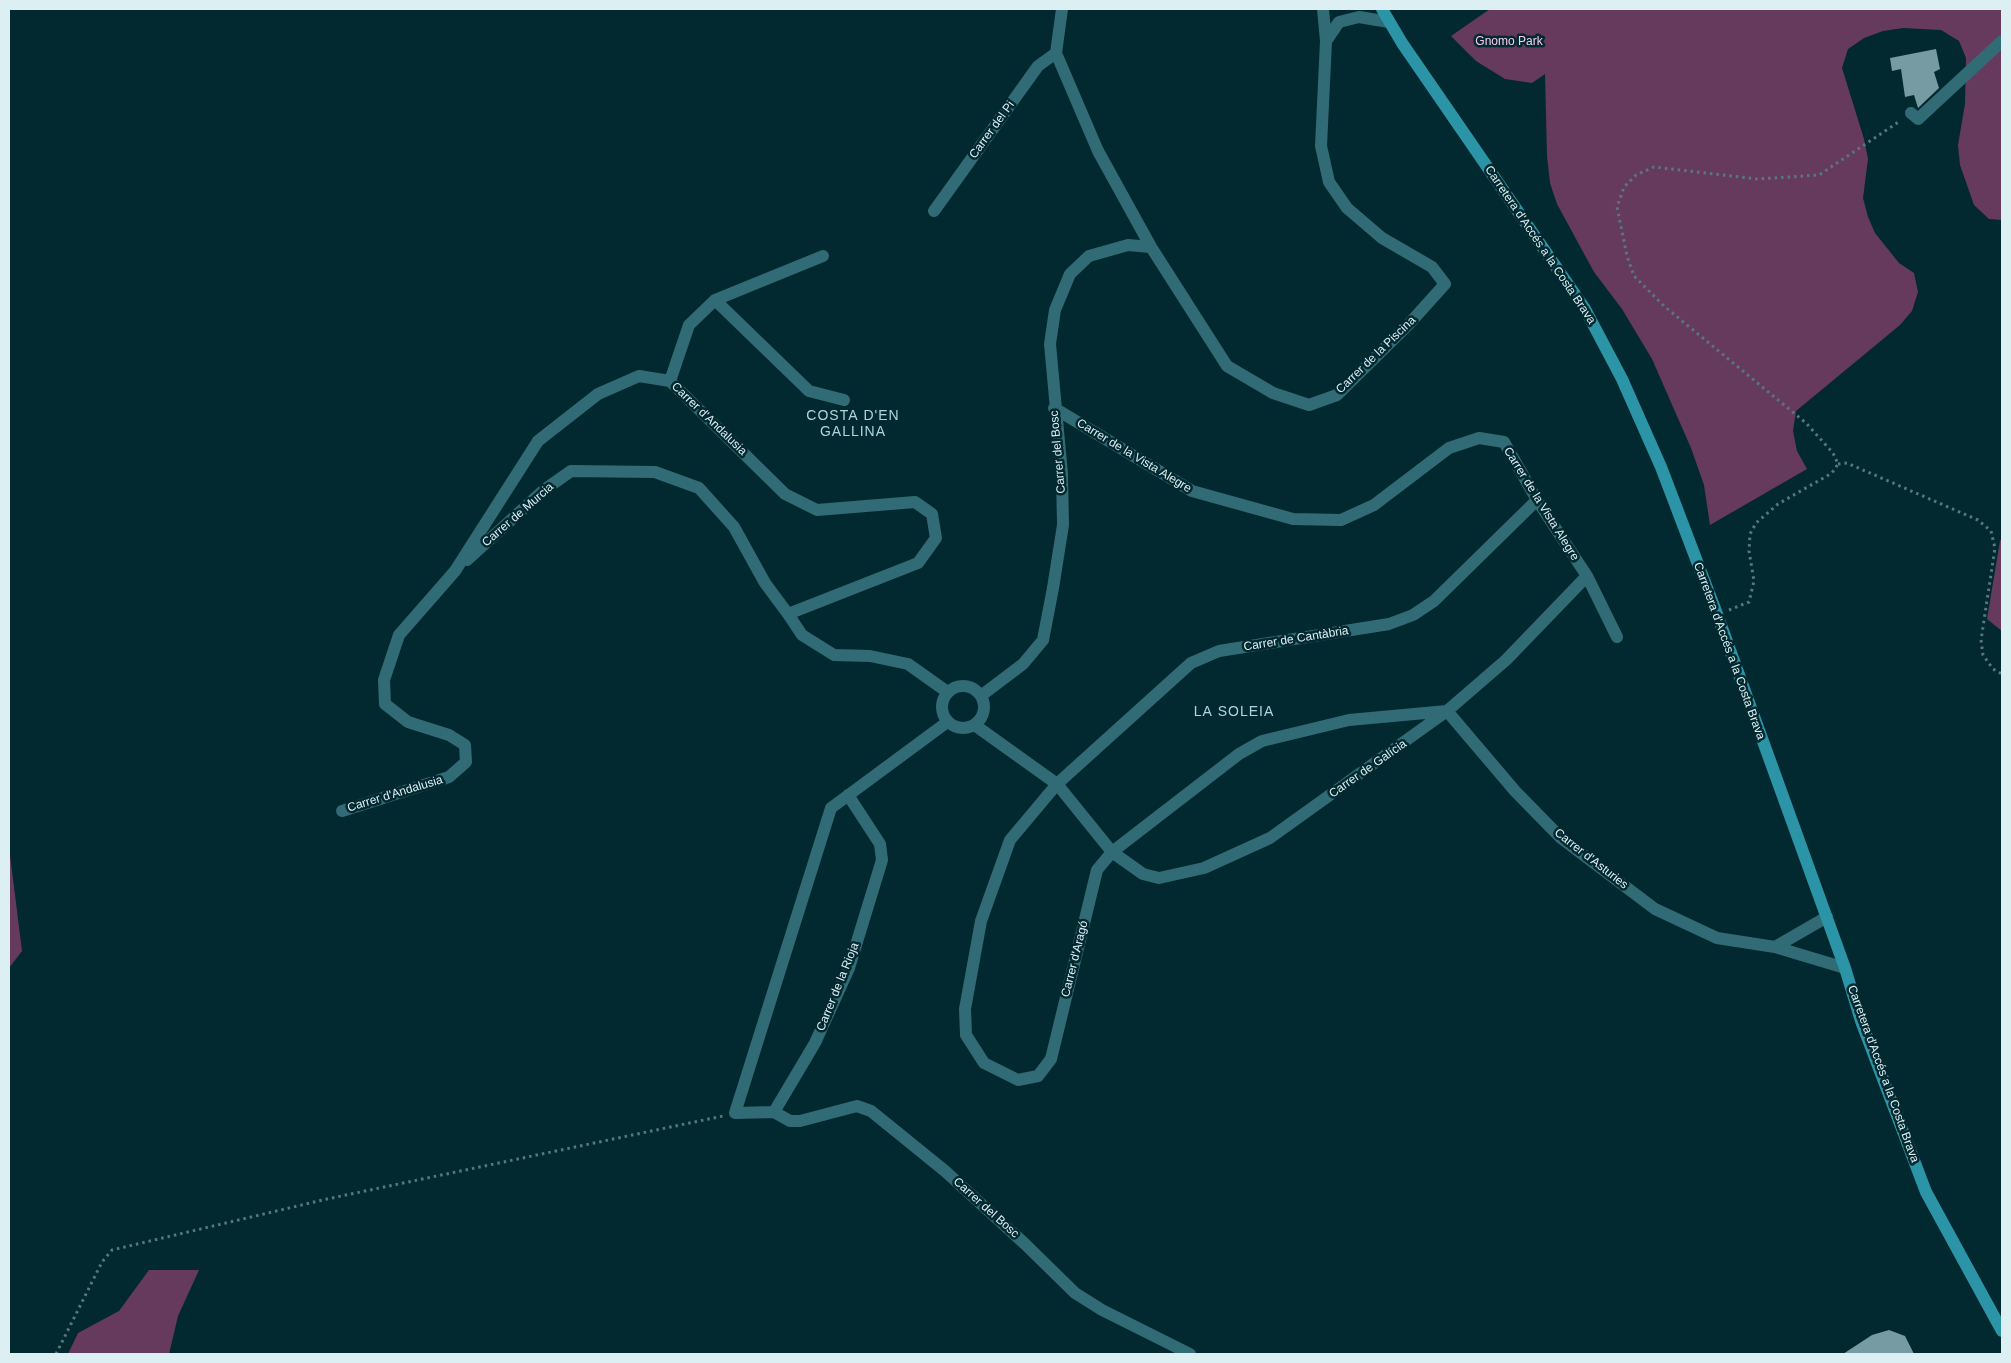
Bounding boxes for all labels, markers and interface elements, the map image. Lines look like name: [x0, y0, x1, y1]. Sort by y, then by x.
park label: Gnomo Park: [1475, 35, 1543, 49]
street label: Carrer del Pi: [966, 99, 1018, 161]
street label: Carretera d'Accés a la Costa Brava: [1482, 163, 1598, 327]
street label: Carrer de la Piscina: [1333, 313, 1419, 397]
street label: Carrer d'Andalusia: [668, 379, 750, 459]
district label: COSTA D'EN GALLINA: [805, 408, 901, 441]
street label: Carrer del Bosc: [1047, 410, 1069, 494]
street label: Carrer de la Vista Alegre: [1074, 416, 1194, 496]
street label: Carrer de la Vista Alegre: [1500, 445, 1582, 563]
street label: Carrer de Murcia: [479, 480, 557, 550]
street label: Carretera d'Accés a la Costa Brava: [1690, 560, 1768, 742]
street label: Carrer de Cantàbria: [1243, 624, 1349, 654]
district label: LA SOLEIA: [1193, 704, 1275, 720]
street label: Carrer de Galícia: [1326, 737, 1410, 801]
street label: Carrer d'Andalusia: [346, 773, 444, 815]
street label: Carrer d'Asturies: [1551, 826, 1631, 892]
street label: Carrer d'Aragó: [1059, 919, 1091, 999]
street label: Carrer de la Rioja: [814, 941, 862, 1033]
street label: Carretera d'Accés a la Costa Brava: [1844, 983, 1922, 1165]
street label: Carrer del Bosc: [950, 1175, 1022, 1241]

